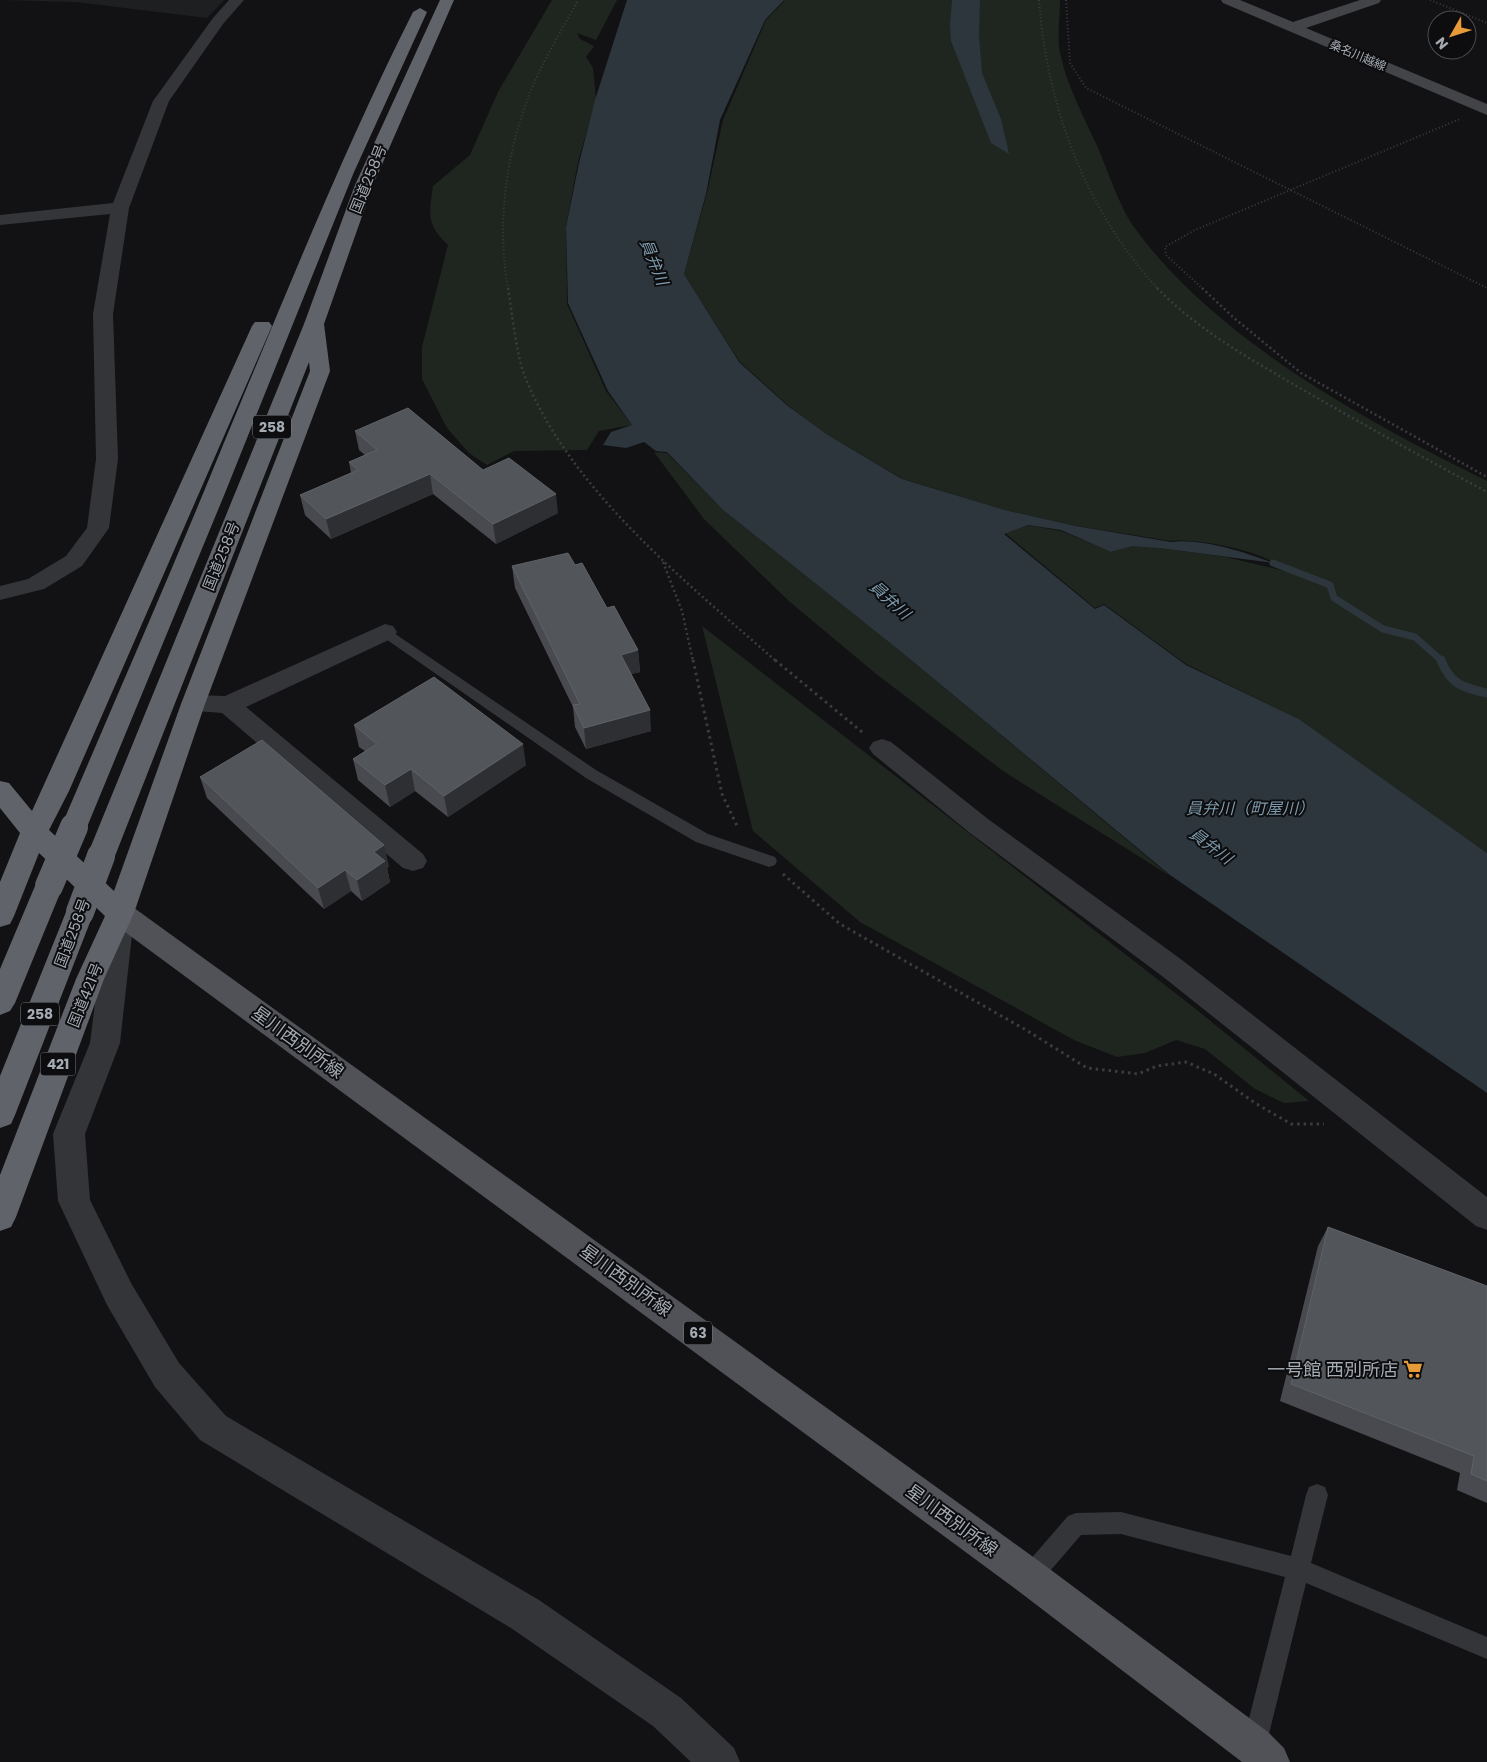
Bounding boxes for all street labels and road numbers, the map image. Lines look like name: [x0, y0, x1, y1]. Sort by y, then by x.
street label: 桑名川越線: [1327, 35, 1389, 75]
street label: 国道258号: [345, 141, 391, 217]
road number: 258: [253, 416, 291, 438]
street label: 国道258号: [198, 518, 244, 594]
street label: 国道258号: [49, 895, 95, 971]
street label: 国道421号: [63, 960, 107, 1030]
street label: 星川西別所線: [247, 1000, 349, 1084]
road number: 258: [21, 1002, 59, 1026]
road number: 421: [40, 1052, 76, 1076]
street label: 星川西別所線: [575, 1238, 677, 1322]
road number: 63: [684, 1322, 712, 1345]
street label: 星川西別所線: [901, 1478, 1003, 1562]

